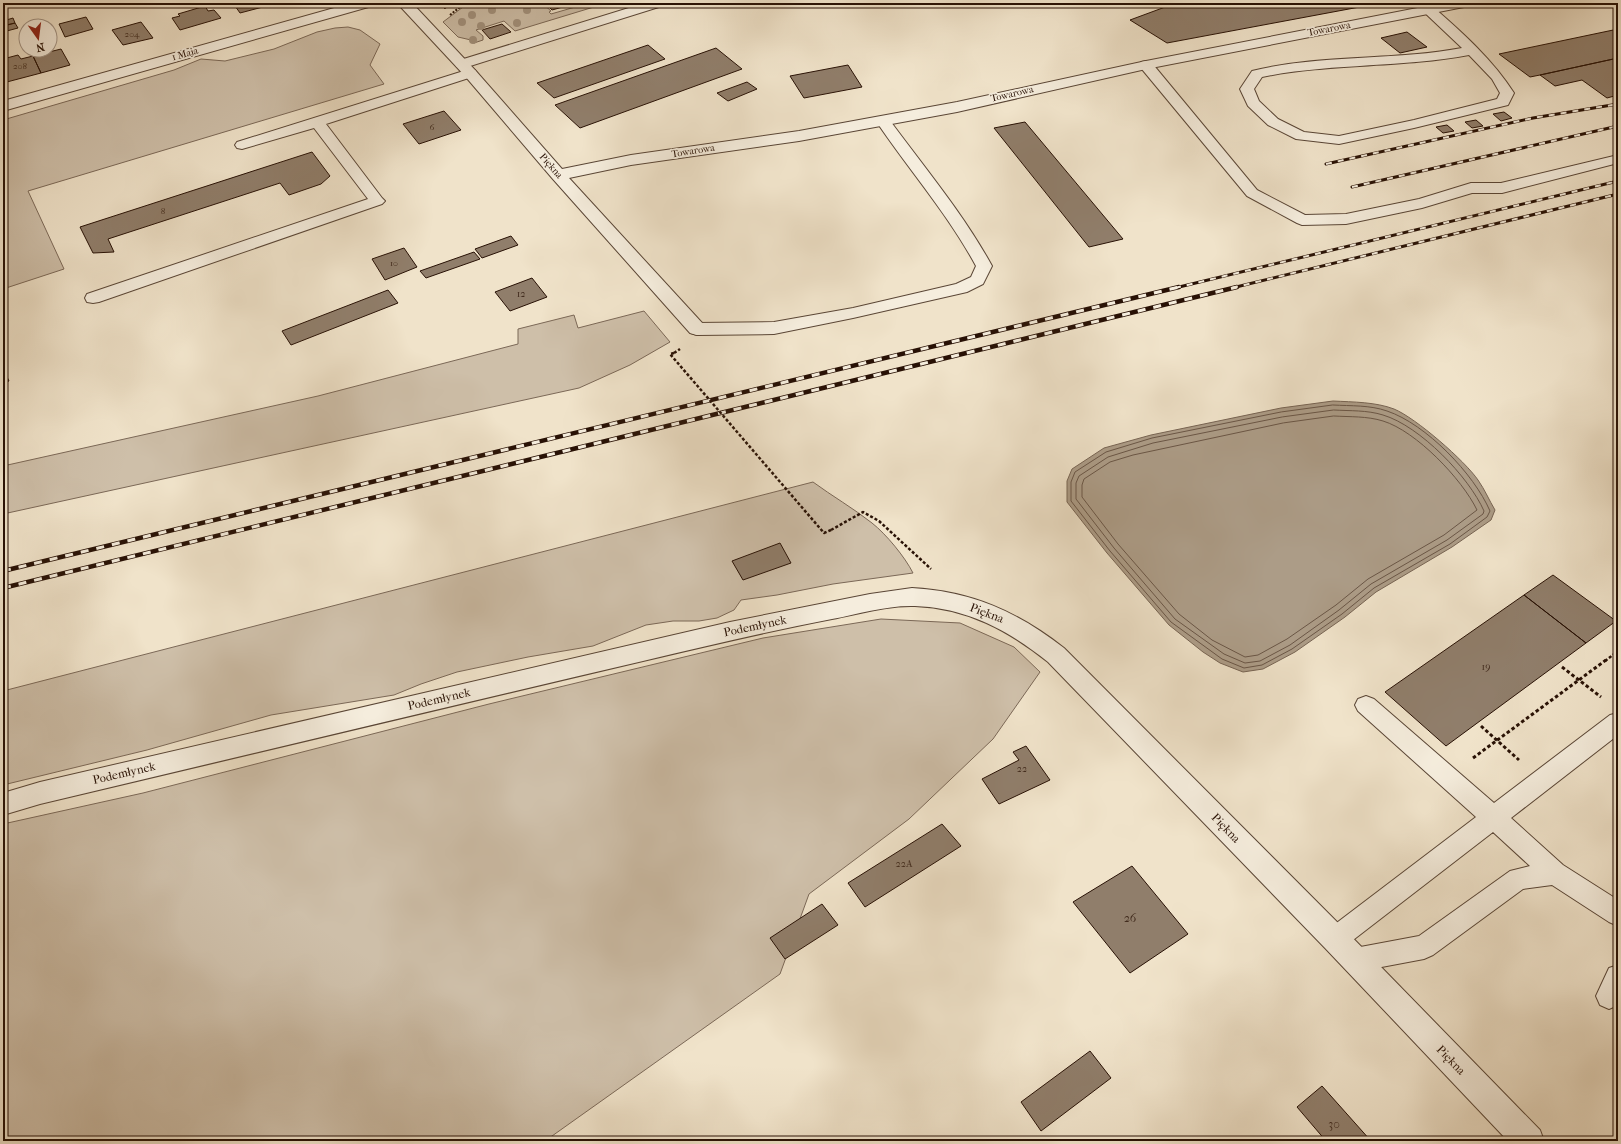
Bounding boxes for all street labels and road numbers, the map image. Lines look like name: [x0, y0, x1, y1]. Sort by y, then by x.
street label: Towarowa: [1306, 19, 1352, 39]
street label: 1 Maja: [171, 44, 200, 63]
street label: Towarowa: [989, 83, 1035, 105]
street label: Towarowa: [671, 142, 716, 160]
street label: Piękna: [537, 151, 565, 181]
street label: Piękna: [968, 600, 1006, 626]
street label: Podemłynek: [722, 612, 789, 639]
street label: Podemłynek: [406, 685, 473, 713]
street label: Podemłynek: [91, 759, 158, 787]
street label: Piękna: [1209, 810, 1244, 846]
street label: Piękna: [1434, 1042, 1469, 1078]

